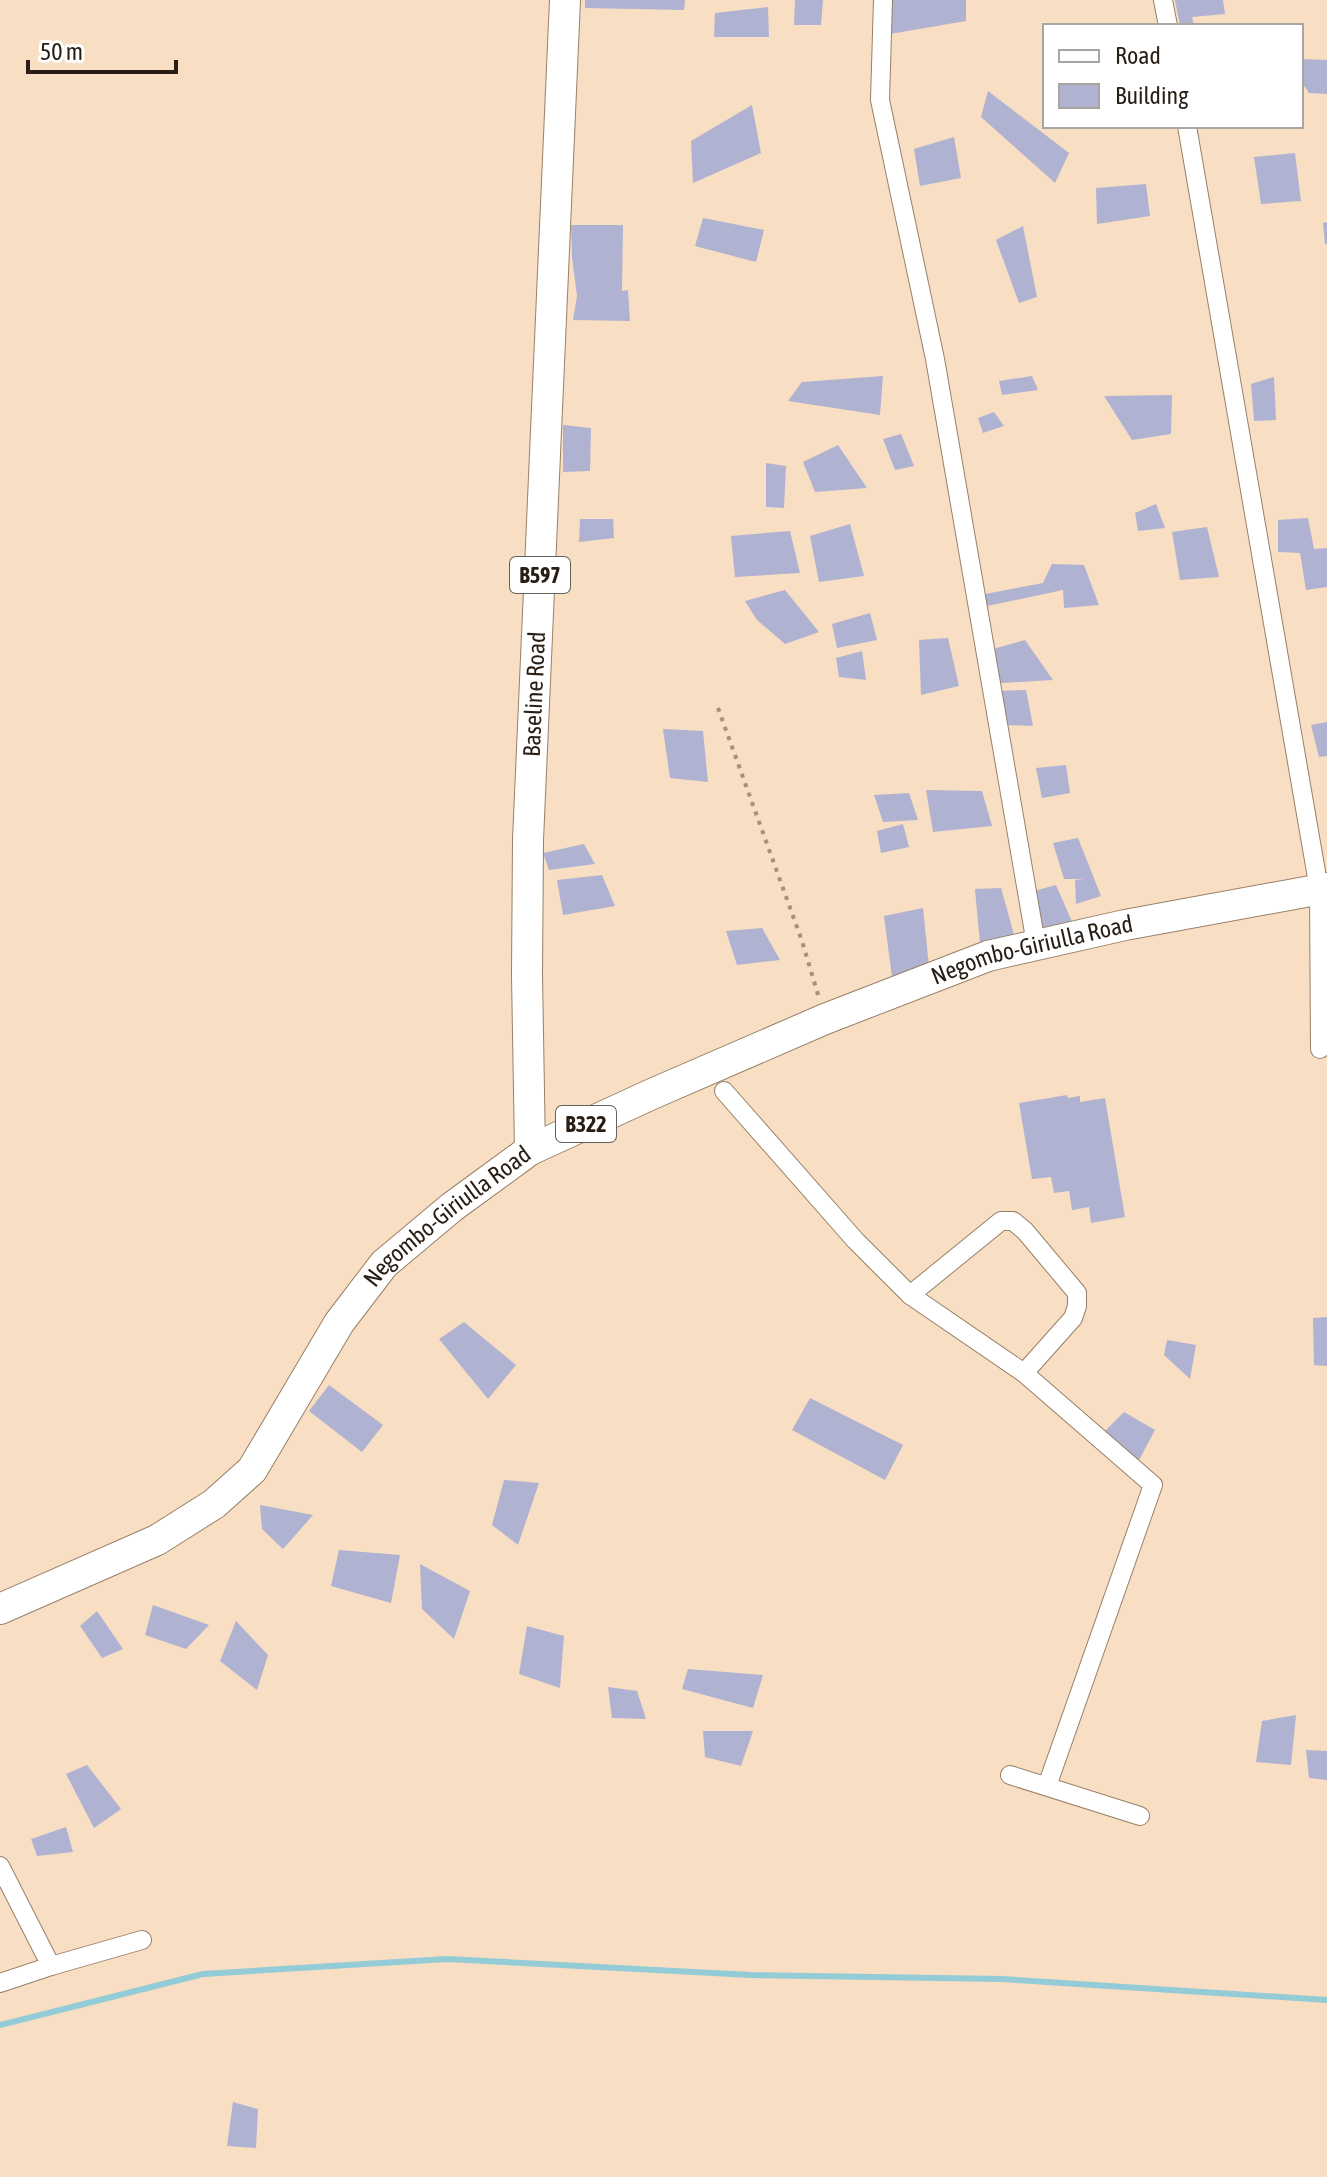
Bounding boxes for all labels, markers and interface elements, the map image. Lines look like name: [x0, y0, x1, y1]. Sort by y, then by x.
scale bar: [28, 24, 176, 74]
legend: [1043, 24, 1303, 128]
text: 50 m: [40, 38, 83, 65]
text: Road: [1115, 42, 1161, 69]
text: Building: [1115, 82, 1189, 109]
road number: B597: [510, 557, 570, 593]
street label: Baseline Road: [518, 631, 550, 757]
street label: Negombo-Giriulla Road: [927, 910, 1135, 990]
road number: B322: [556, 1106, 616, 1142]
street label: Negombo-Giriulla Road: [358, 1140, 536, 1292]

